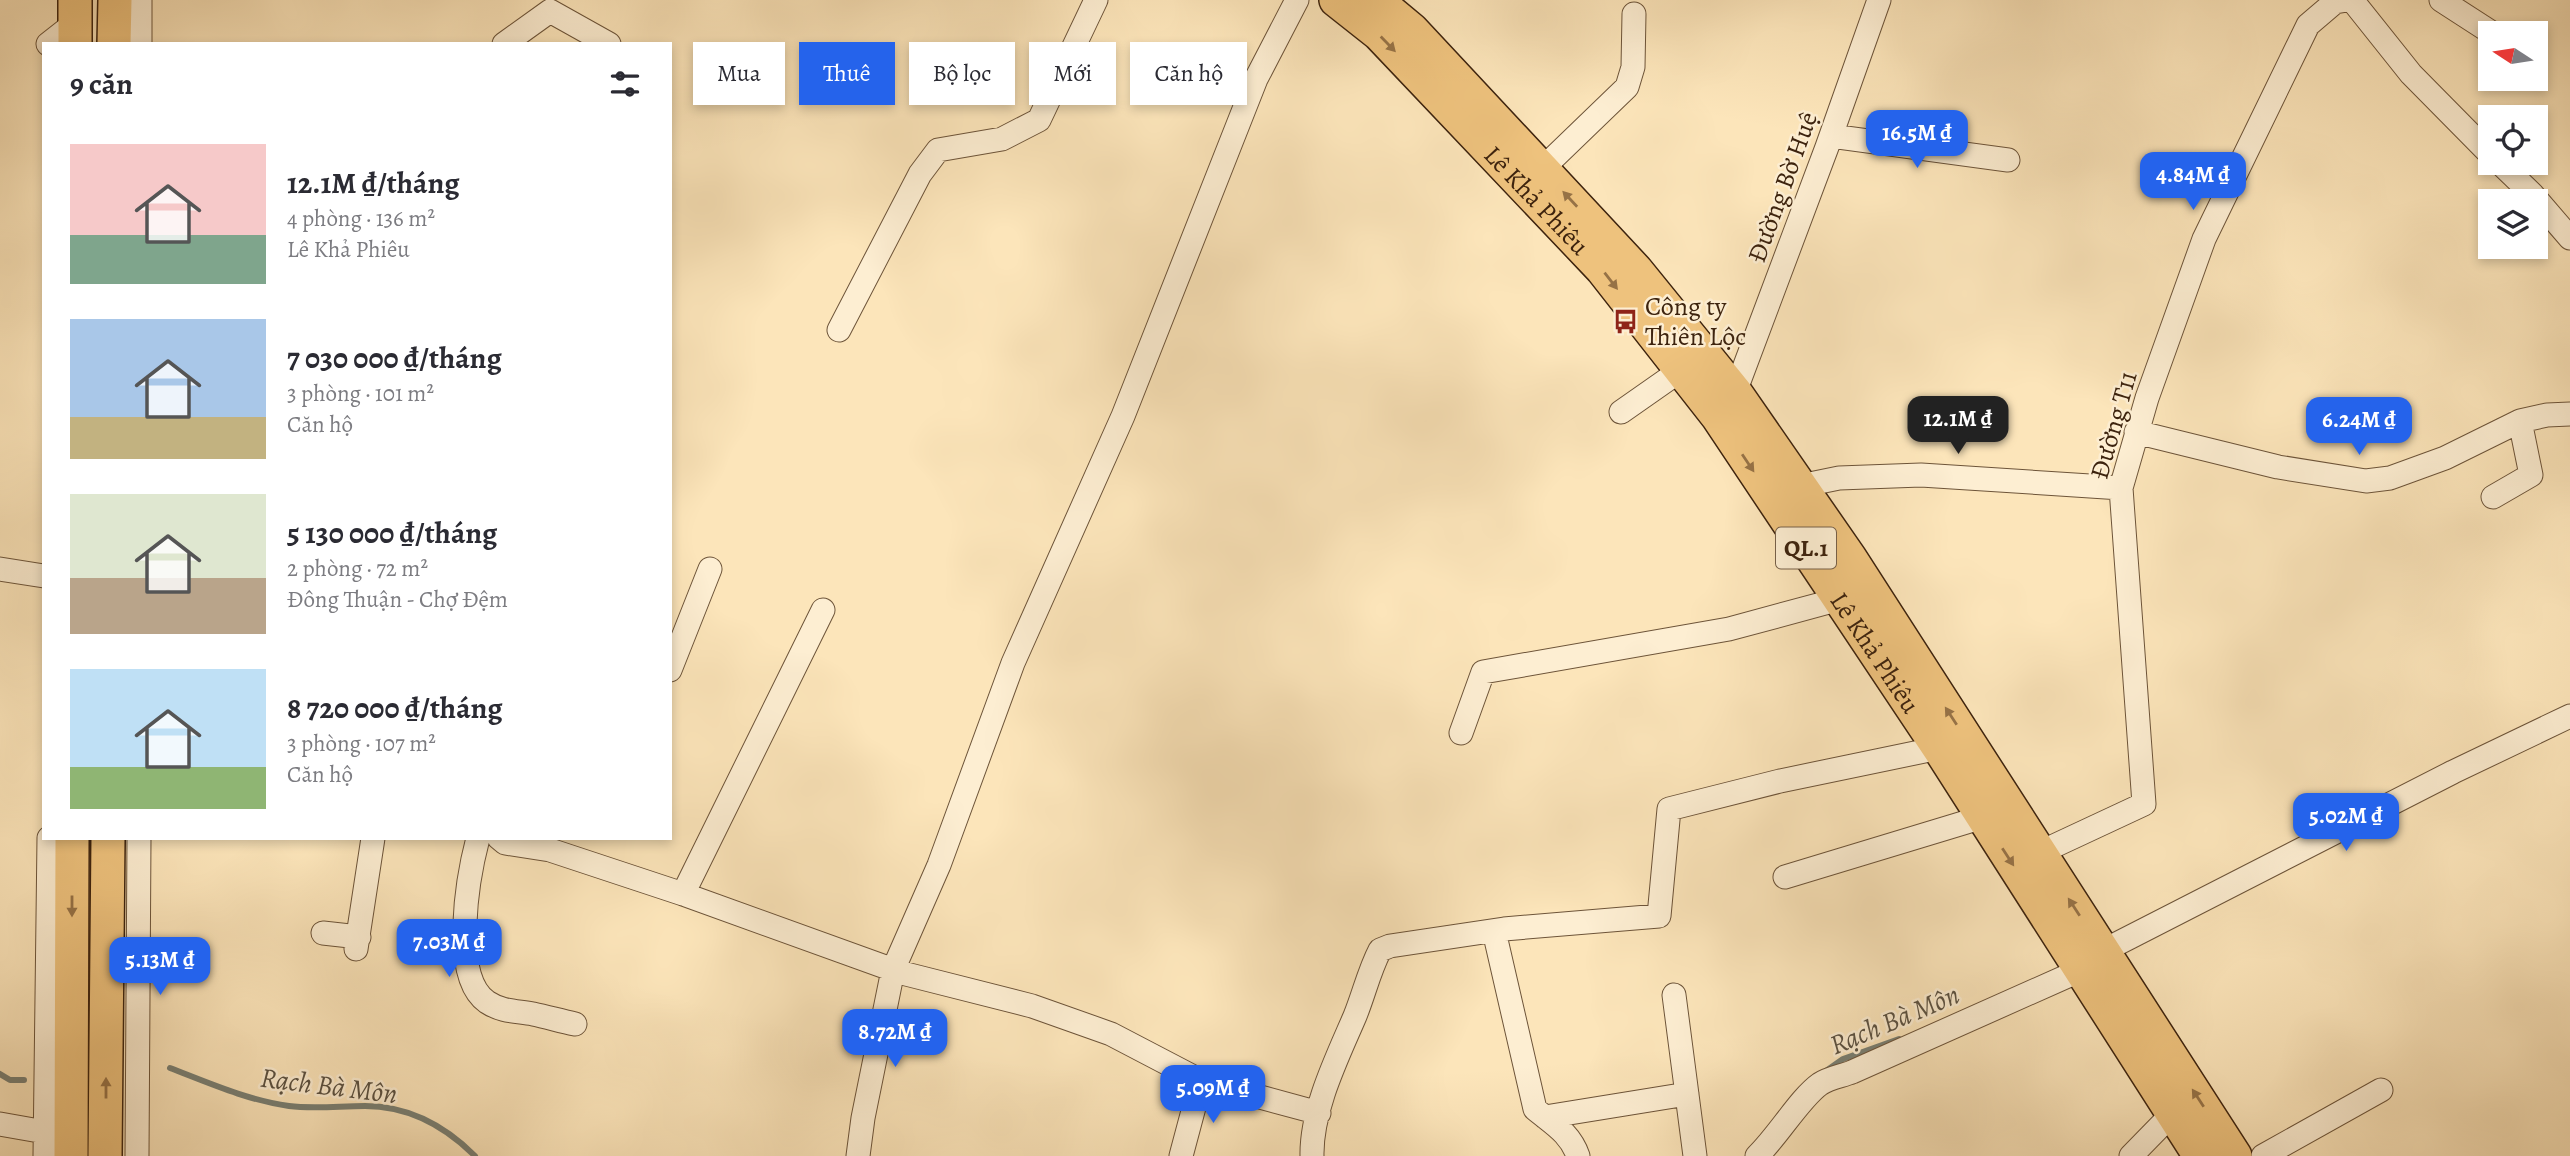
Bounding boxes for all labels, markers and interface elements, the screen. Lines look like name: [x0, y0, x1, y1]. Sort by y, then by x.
north arrow: [2478, 21, 2548, 91]
map controls: [2478, 21, 2548, 259]
one-way arrow: [1380, 35, 1396, 52]
chip: Mua: [693, 42, 785, 105]
chip: Thuê: [799, 42, 895, 105]
chip: Bộ lọc: [909, 42, 1015, 105]
chip: Mới: [1029, 42, 1116, 105]
chip: Căn hộ: [1130, 42, 1247, 105]
text: 9 căn: [70, 64, 133, 104]
icon: filters: [606, 65, 644, 103]
button: locate: [2478, 105, 2548, 175]
street label: Đường Bờ Huệ: [1739, 107, 1826, 267]
pin: 16.5M ₫: [1852, 110, 1982, 170]
text: 16.5M ₫: [1882, 117, 1952, 148]
street label: Lê Khả Phiêu: [1476, 138, 1597, 264]
pin: 4.84M ₫: [2128, 152, 2258, 212]
text: 4.84M ₫: [2156, 159, 2230, 190]
text: 12.1M ₫/tháng: [287, 163, 460, 203]
icon: home: [126, 172, 210, 256]
button: layers: [2478, 189, 2548, 259]
one-way arrow: [1562, 191, 1578, 208]
text: 4 phòng · 136 m²: [287, 203, 435, 234]
text: Lê Khả Phiêu: [287, 234, 410, 265]
one-way arrow: [1604, 272, 1618, 290]
place label: Công ty Thiên Lộc: [1645, 289, 1746, 354]
bus stop icon: Công ty Thiên Lộc: [1611, 307, 1639, 335]
text: 7 030 000 ₫/tháng: [287, 338, 502, 378]
icon: home: [126, 347, 210, 431]
street label: Đường T11: [2081, 367, 2146, 483]
text: 3 phòng · 101 m²: [287, 378, 434, 409]
pin: 12.1M ₫: [1893, 396, 2023, 456]
pin: 6.24M ₫: [2294, 398, 2424, 457]
text: 12.1M ₫: [1924, 403, 1992, 434]
text: 6.24M ₫: [2322, 404, 2396, 435]
text: Căn hộ: [287, 409, 353, 440]
one-way arrow: [1741, 453, 1754, 472]
text: 5 130 000 ₫/tháng: [287, 513, 497, 553]
icon: home: [126, 522, 210, 606]
road number: QL.1: [1776, 528, 1836, 568]
text: 2 phòng · 72 m²: [287, 553, 428, 584]
text: Đông Thuận - Chợ Đệm: [287, 584, 508, 615]
street label: Lê Khả Phiêu: [1822, 585, 1928, 721]
text: 8 720 000 ₫/tháng: [287, 688, 503, 728]
icon: home: [126, 697, 210, 781]
one-way arrow: [1945, 706, 1958, 726]
text: 3 phòng · 107 m²: [287, 728, 436, 759]
text: Căn hộ: [287, 759, 353, 790]
pin: 5.02M ₫: [2281, 794, 2411, 853]
text: 5.02M ₫: [2309, 800, 2383, 831]
one-way arrow: [2002, 847, 2015, 867]
one-way arrow: [66, 896, 78, 918]
one-way arrow: [2068, 898, 2081, 917]
pin: 7.03M ₫: [384, 920, 514, 979]
text: 7.03M ₫: [413, 926, 485, 957]
pin: 5.13M ₫: [95, 937, 225, 997]
text: 5.13M ₫: [125, 944, 195, 975]
water label: Rạch Bà Môn: [1824, 976, 1965, 1064]
pin: 8.72M ₫: [830, 1010, 960, 1069]
text: 8.72M ₫: [858, 1016, 932, 1047]
water label: Rạch Bà Môn: [258, 1059, 399, 1113]
pin: 5.09M ₫: [1148, 1066, 1278, 1125]
text: 5.09M ₫: [1176, 1072, 1250, 1103]
one-way arrow: [100, 1077, 112, 1099]
one-way arrow: [2192, 1089, 2205, 1108]

